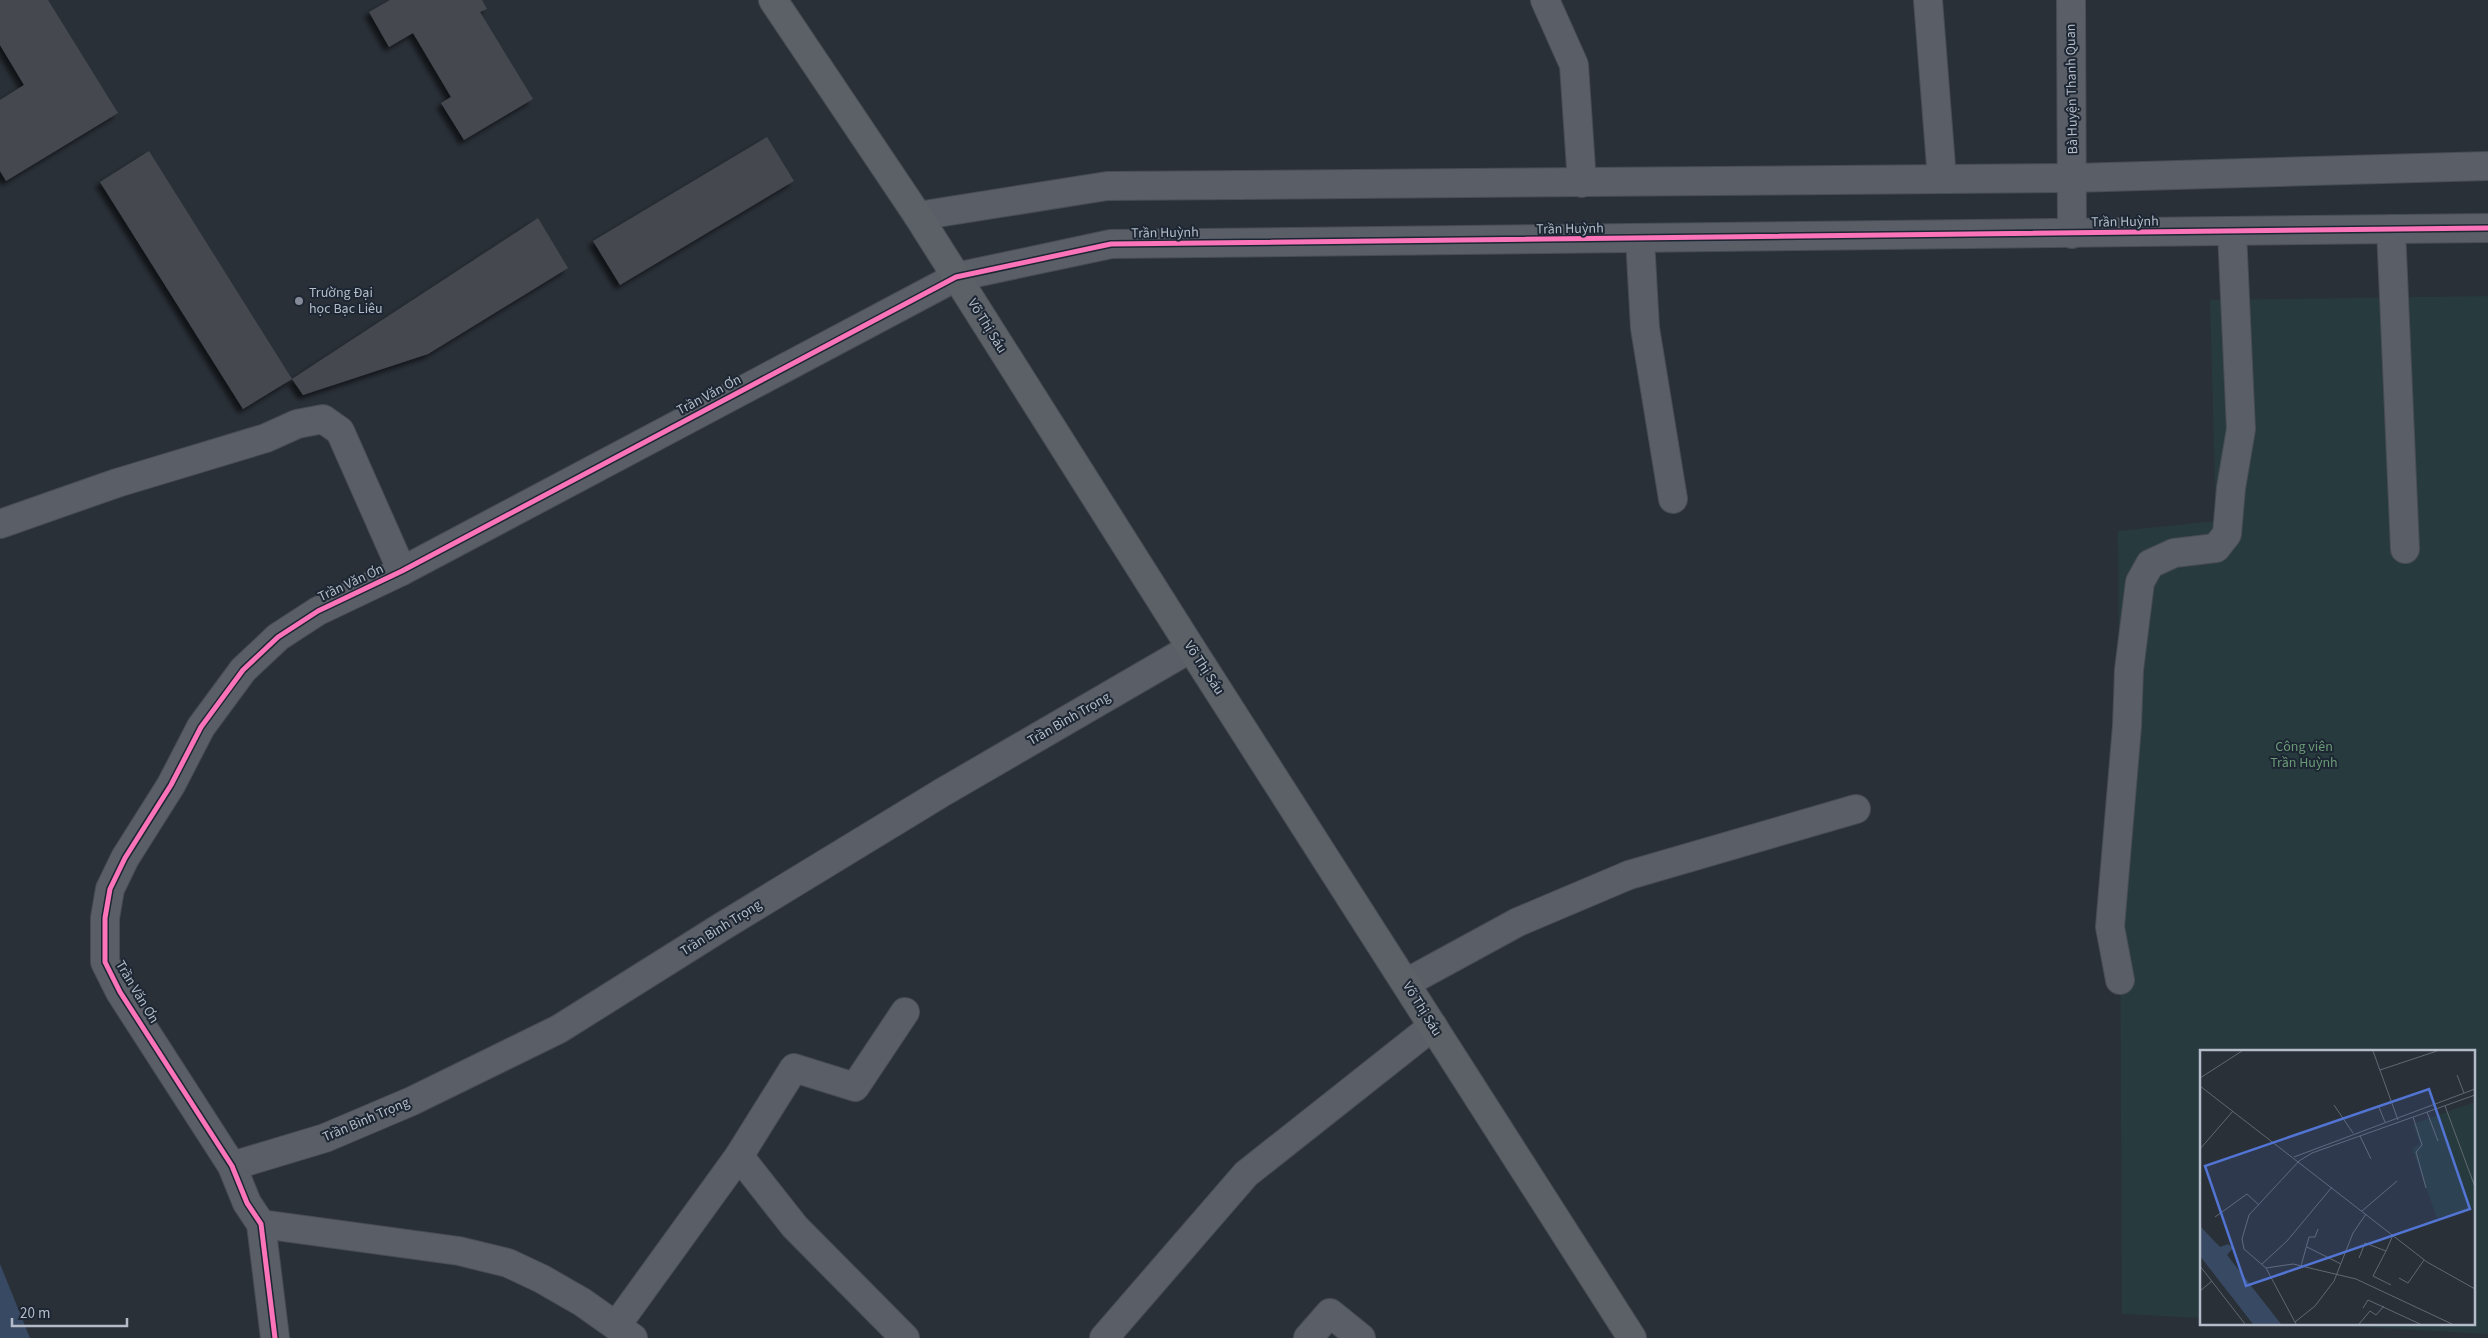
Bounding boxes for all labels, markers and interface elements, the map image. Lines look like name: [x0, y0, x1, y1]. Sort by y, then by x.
street label: Bà Huyện Thanh Quan: [2061, 24, 2083, 154]
street label: Trần Huỳnh: [2091, 211, 2159, 233]
street label: Trần Huỳnh: [1536, 218, 1604, 240]
street label: Trần Huỳnh: [1131, 222, 1199, 244]
place label: Trường Đại học Bạc Liêu: [309, 283, 383, 319]
marker: Trường Đại học Bạc Liêu: [293, 295, 305, 307]
street label: Võ Thị Sáu: [962, 295, 1012, 357]
street label: Trần Văn Ơn: [673, 370, 745, 420]
street label: Trần Văn Ơn: [315, 559, 387, 607]
street label: Võ Thị Sáu: [1179, 637, 1229, 699]
street label: Trần Bình Trọng: [1024, 687, 1114, 751]
park label: Công viên Trần Huỳnh: [2270, 737, 2338, 773]
street label: Trần Bình Trọng: [676, 895, 766, 961]
street label: Trần Văn Ơn: [110, 957, 164, 1027]
street label: Võ Thị Sáu: [1397, 978, 1447, 1040]
inset map: [2200, 1050, 2476, 1326]
street label: Trần Bình Trọng: [320, 1093, 412, 1147]
scale bar: [12, 1296, 128, 1328]
text: 20 m: [20, 1303, 50, 1324]

